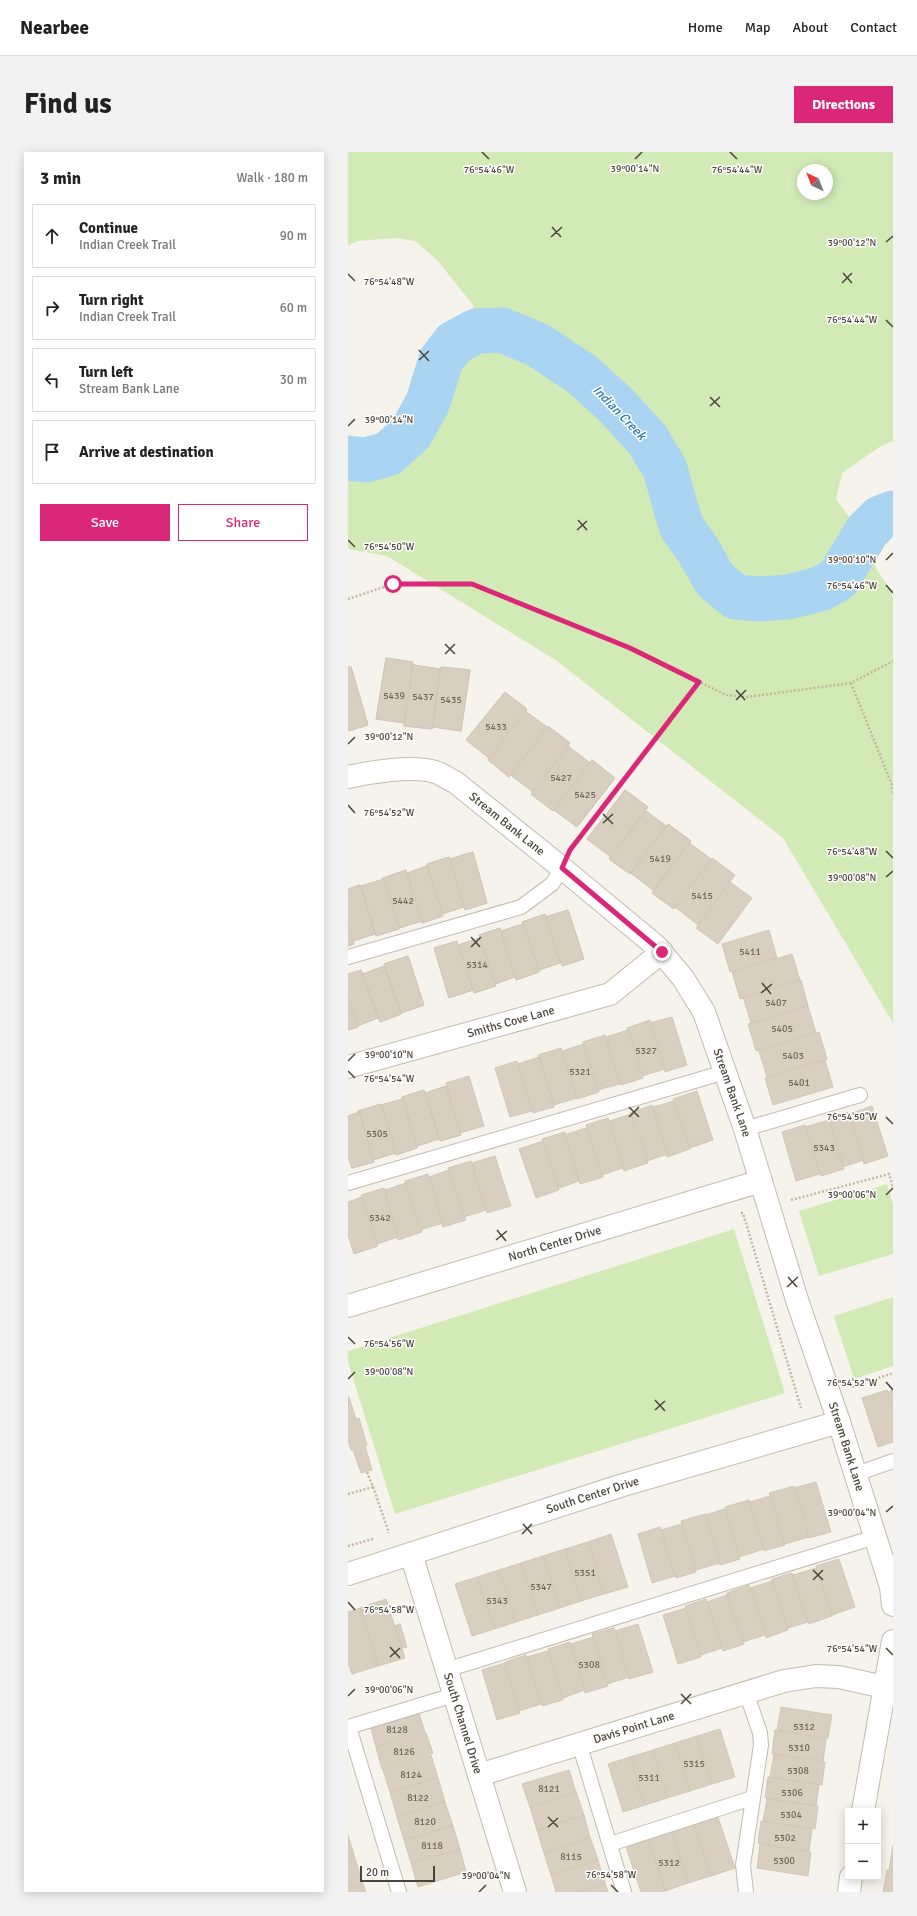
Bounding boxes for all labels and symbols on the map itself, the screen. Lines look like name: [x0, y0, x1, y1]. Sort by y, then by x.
text: 39°00'14"N: [611, 163, 659, 175]
text: 76°54'46"W: [464, 164, 515, 176]
text: 76°54'44"W: [712, 164, 763, 176]
north arrow: [797, 164, 833, 200]
text: 39°00'12"N: [828, 237, 876, 249]
text: 76°54'48"W: [364, 276, 415, 288]
text: 76°54'44"W: [827, 314, 878, 326]
water label: Indian Creek: [589, 382, 650, 444]
text: 39°00'14"N: [365, 414, 413, 426]
text: 76°54'50"W: [364, 541, 415, 553]
text: 39°00'10"N: [828, 554, 876, 566]
route start: [384, 575, 402, 593]
text: 76°54'46"W: [827, 580, 878, 592]
house number: 5439: [383, 690, 405, 702]
house number: 5437: [412, 691, 434, 703]
house number: 5435: [440, 694, 462, 706]
house number: 5433: [485, 721, 507, 733]
text: 39°00'12"N: [365, 731, 413, 743]
house number: 5427: [550, 772, 572, 784]
street label: Stream Bank Lane: [466, 789, 548, 859]
house number: 5425: [574, 789, 596, 801]
text: 76°54'52"W: [364, 807, 415, 819]
text: 76°54'48"W: [827, 846, 878, 858]
house number: 5419: [649, 853, 671, 865]
text: 39°00'08"N: [828, 872, 876, 884]
house number: 5415: [691, 890, 713, 902]
house number: 5442: [392, 895, 414, 907]
route end: [653, 943, 671, 961]
house number: 5411: [739, 946, 761, 958]
house number: 5314: [466, 959, 488, 971]
house number: 5407: [765, 997, 787, 1009]
street label: Smiths Cove Lane: [465, 1003, 556, 1041]
house number: 5405: [771, 1023, 793, 1035]
house number: 5327: [635, 1045, 657, 1057]
street label: Stream Bank Lane: [709, 1047, 754, 1139]
text: 39°00'10"N: [365, 1049, 413, 1061]
house number: 5403: [782, 1050, 804, 1062]
house number: 5321: [569, 1066, 591, 1078]
text: 76°54'54"W: [364, 1073, 415, 1085]
house number: 5401: [788, 1077, 810, 1089]
text: 76°54'50"W: [827, 1111, 878, 1123]
house number: 5305: [366, 1128, 388, 1140]
house number: 5343: [813, 1142, 835, 1154]
text: 39°00'06"N: [828, 1189, 876, 1201]
house number: 5342: [369, 1212, 391, 1224]
street label: North Center Drive: [507, 1223, 603, 1265]
text: 76°54'56"W: [364, 1338, 415, 1350]
text: 39°00'08"N: [365, 1366, 413, 1378]
text: 76°54'52"W: [827, 1377, 878, 1389]
street label: Stream Bank Lane: [825, 1400, 867, 1493]
street label: South Center Drive: [544, 1474, 641, 1517]
text: 39°00'04"N: [828, 1507, 876, 1519]
house number: 5351: [574, 1567, 596, 1579]
house number: 5347: [530, 1581, 552, 1593]
house number: 5343: [486, 1595, 508, 1607]
text: 76°54'58"W: [364, 1604, 415, 1616]
text: 76°54'54"W: [827, 1643, 878, 1655]
house number: 5308: [578, 1659, 600, 1671]
street label: South Channel Drive: [440, 1671, 485, 1776]
text: 39°00'06"N: [365, 1684, 413, 1696]
street label: Davis Point Lane: [591, 1708, 676, 1747]
house number: 5312: [793, 1721, 815, 1733]
house number: 8128: [386, 1724, 408, 1736]
house number: 5310: [788, 1742, 810, 1754]
house number: 8126: [393, 1746, 415, 1758]
house number: 5315: [683, 1758, 705, 1770]
house number: 5308: [787, 1765, 809, 1777]
house number: 8124: [400, 1769, 422, 1781]
house number: 5311: [638, 1772, 660, 1784]
house number: 8121: [538, 1783, 560, 1795]
house number: 5306: [781, 1787, 803, 1799]
house number: 8122: [407, 1792, 429, 1804]
house number: 5304: [780, 1809, 802, 1821]
house number: 8120: [414, 1816, 436, 1828]
house number: 5302: [774, 1832, 796, 1844]
house number: 8118: [421, 1840, 443, 1852]
house number: 8115: [560, 1851, 582, 1863]
house number: 5300: [773, 1855, 795, 1867]
house number: 5312: [658, 1857, 680, 1869]
scale bar: [360, 1864, 435, 1883]
text: 76°54'58"W: [586, 1869, 637, 1881]
text: 39°00'04"N: [462, 1870, 510, 1882]

